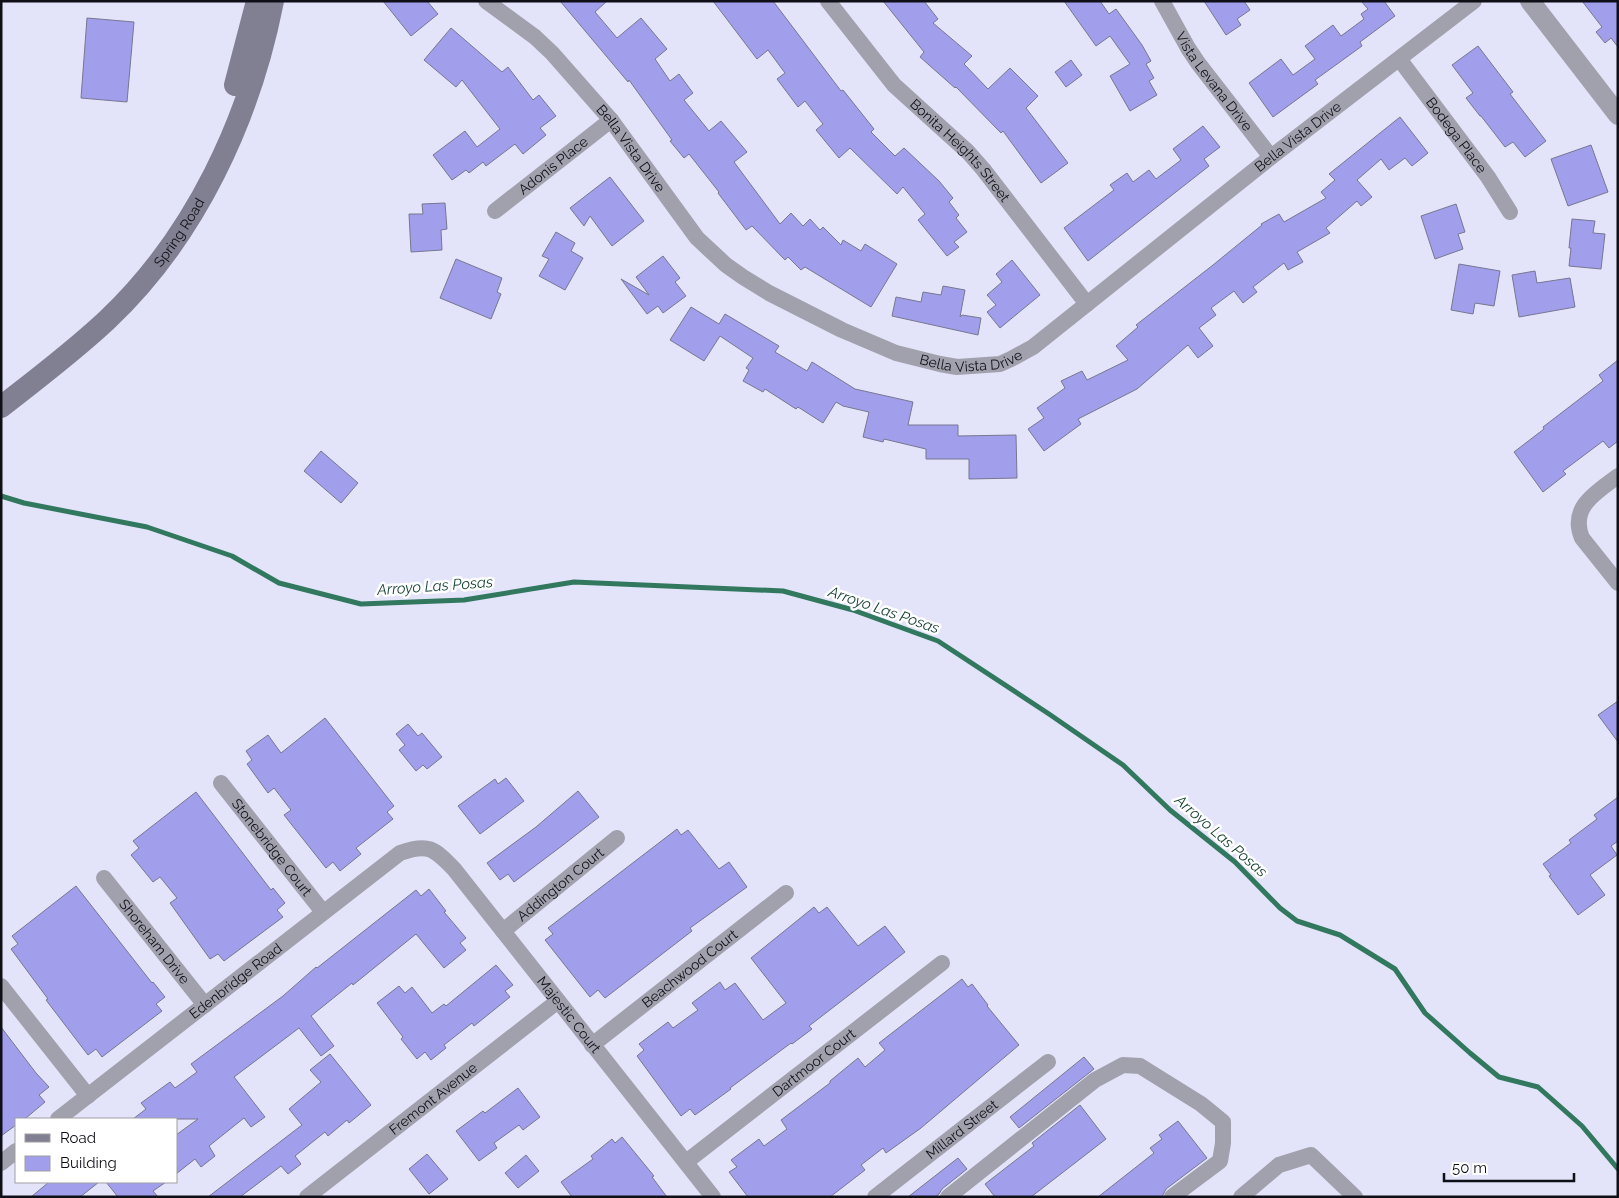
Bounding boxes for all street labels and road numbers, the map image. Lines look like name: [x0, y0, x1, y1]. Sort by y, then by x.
street label: Vista Levana Drive: [1173, 29, 1256, 134]
street label: Bodega Place: [1423, 94, 1490, 176]
street label: Bonita Heights Street: [907, 96, 1013, 205]
street label: Bella Vista Drive: [1251, 98, 1344, 175]
street label: Bella Vista Drive: [593, 101, 669, 195]
street label: Adonis Place: [515, 133, 591, 198]
street label: Spring Road: [150, 195, 208, 270]
street label: Bella Vista Drive: [918, 346, 1025, 375]
street label: Stonebridge Court: [229, 796, 315, 899]
street label: Addington Court: [514, 844, 607, 924]
street label: Shoreham Drive: [116, 896, 193, 987]
street label: Beachwood Court: [639, 926, 741, 1011]
street label: Edenbridge Road: [186, 940, 285, 1022]
street label: Majestic Court: [534, 973, 604, 1056]
street label: Dartmoor Court: [769, 1025, 859, 1100]
street label: Fremont Avenue: [386, 1059, 480, 1138]
street label: Millard Street: [923, 1096, 1001, 1162]

